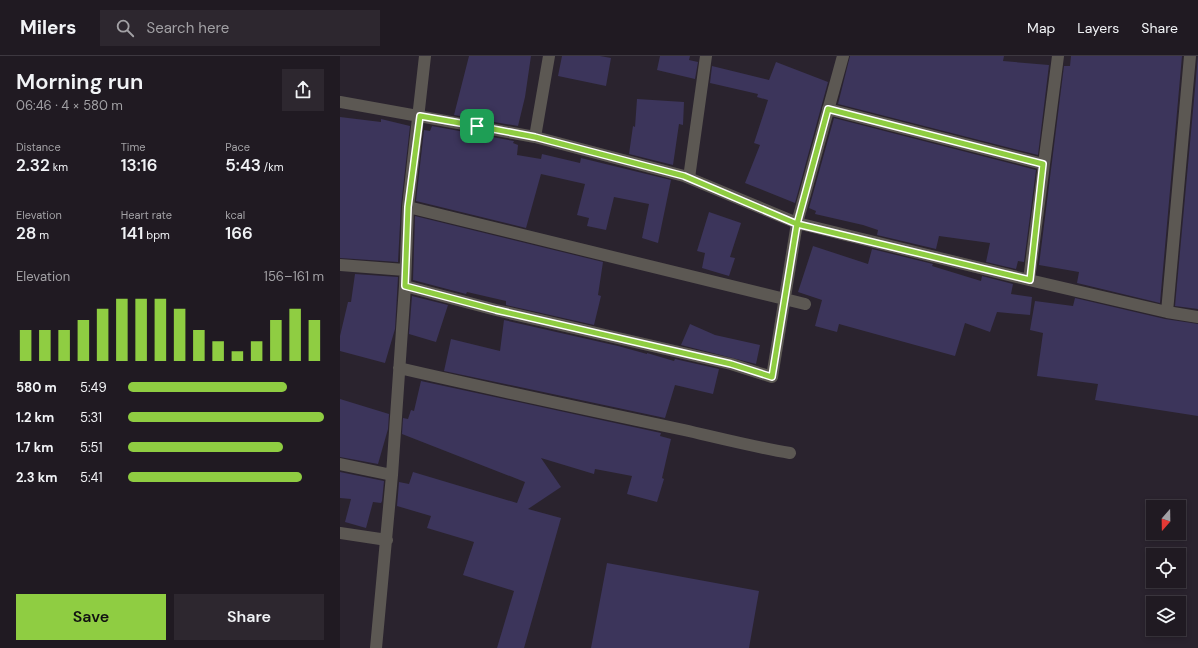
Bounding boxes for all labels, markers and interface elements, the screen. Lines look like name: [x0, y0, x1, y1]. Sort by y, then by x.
search box: [100, 10, 380, 46]
text: Milers: [20, 15, 76, 40]
icon: search: [114, 17, 136, 39]
text: Search here: [146, 18, 229, 38]
text: Map: [1027, 19, 1055, 37]
text: Layers: [1077, 19, 1119, 37]
text: Share: [1141, 19, 1178, 37]
text: Morning run: [16, 67, 143, 96]
button: share: [282, 69, 324, 111]
text: 06:46 · 4 × 580 m: [16, 97, 123, 114]
pin: [460, 109, 494, 143]
icon: arrive: [466, 115, 488, 137]
text: Distance: [16, 140, 61, 154]
text: Time: [121, 140, 146, 154]
text: Pace: [225, 140, 250, 154]
text: 2.32: [16, 154, 50, 176]
text: 13:16: [121, 154, 158, 176]
text: 5:43: [225, 154, 261, 176]
text: km: [50, 160, 68, 174]
text: /km: [261, 160, 284, 174]
text: Elevation: [16, 208, 62, 222]
text: Heart rate: [121, 208, 172, 222]
text: kcal: [225, 208, 245, 222]
text: 28: [16, 222, 36, 244]
text: 141: [121, 222, 143, 244]
text: 166: [225, 222, 253, 244]
text: m: [36, 228, 49, 242]
text: bpm: [143, 228, 170, 242]
text: Elevation: [16, 268, 70, 285]
text: 156–161 m: [264, 268, 324, 285]
text: 580 m: [16, 379, 57, 396]
text: 5:49: [80, 379, 107, 396]
text: 1.2 km: [16, 409, 54, 426]
text: 5:31: [80, 409, 102, 426]
text: 1.7 km: [16, 439, 53, 456]
text: 5:51: [80, 439, 103, 456]
text: 2.3 km: [16, 469, 57, 486]
text: 5:41: [80, 469, 103, 486]
north arrow: [1146, 500, 1186, 540]
map controls: [1146, 500, 1186, 636]
button: locate: [1146, 548, 1186, 588]
button: Save: [16, 594, 166, 640]
button: Share: [174, 594, 324, 640]
button: layers: [1146, 596, 1186, 636]

